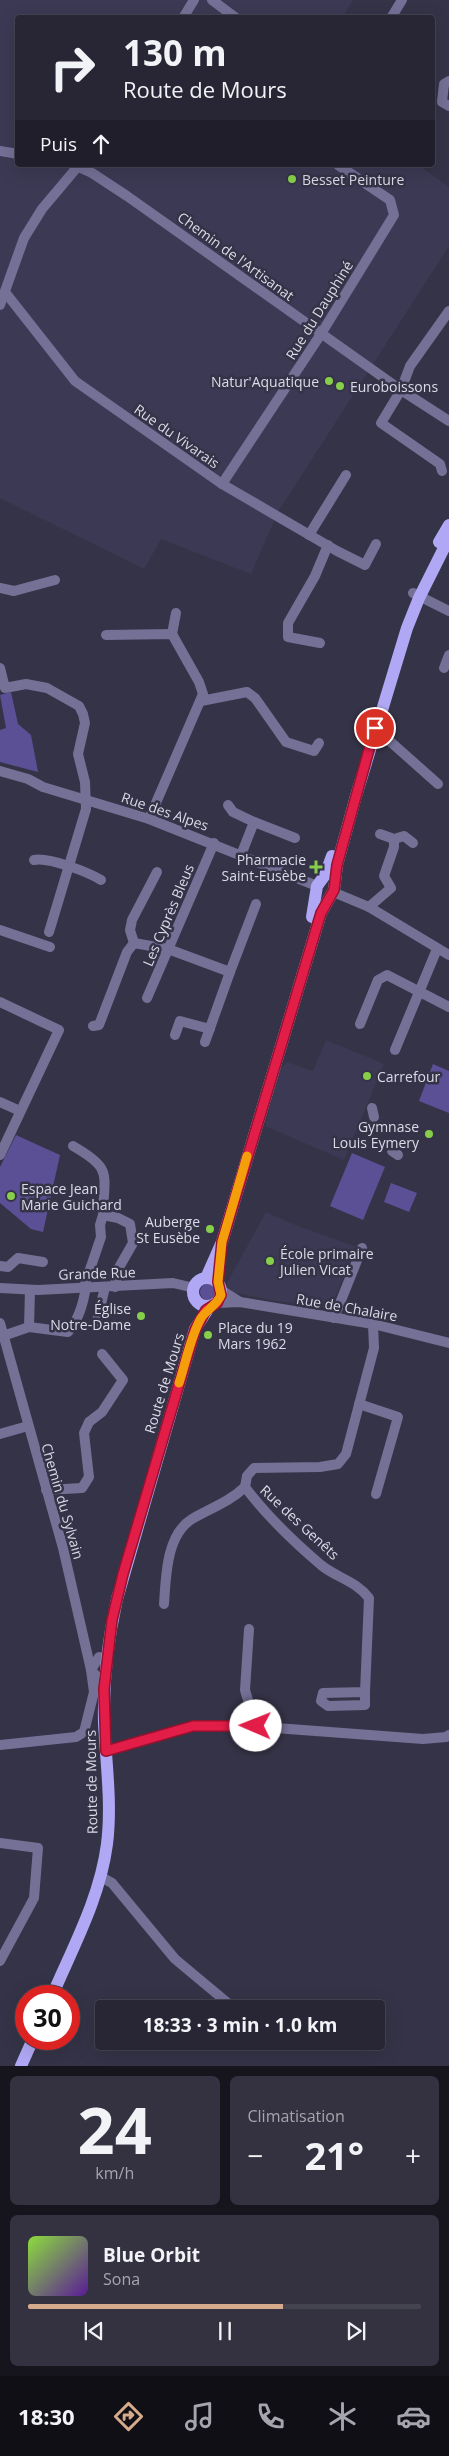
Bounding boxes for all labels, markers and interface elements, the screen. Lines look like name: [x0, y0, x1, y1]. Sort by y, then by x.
text: 130 m: [123, 29, 227, 76]
icon: right: [40, 35, 105, 100]
text: Route de Mours: [123, 74, 287, 104]
icon: ahead: [87, 130, 115, 158]
text: Puis: [40, 131, 77, 157]
place label: Besset Peinture: [302, 170, 404, 189]
marker: Besset Peinture: [286, 173, 298, 185]
street label: Chemin de l'Artisanat: [174, 207, 298, 305]
street label: Rue du Dauphiné: [281, 257, 357, 363]
place label: Natur'Aquatique: [211, 372, 319, 391]
marker: Natur'Aquatique: [323, 375, 335, 387]
place label: Euroboissons: [350, 377, 438, 396]
marker: Euroboissons: [334, 380, 346, 392]
street label: Rue du Vivarais: [131, 400, 224, 473]
pin: [354, 707, 396, 749]
icon: arrive: [361, 714, 389, 742]
street label: Rue des Alpes: [119, 787, 211, 835]
place label: Pharmacie Saint-Eusèbe: [222, 850, 306, 885]
street label: Les Cyprès Bleus: [138, 861, 198, 969]
marker: Pharmacie Saint-Eusèbe: [310, 861, 322, 873]
place label: Carrefour: [377, 1067, 441, 1086]
marker: Carrefour: [361, 1070, 373, 1082]
place label: Gymnase Louis Eymery: [332, 1117, 420, 1152]
marker: Gymnase Louis Eymery: [423, 1128, 435, 1140]
place label: Espace Jean Marie Guichard: [21, 1179, 122, 1214]
marker: Espace Jean Marie Guichard: [5, 1190, 17, 1202]
place label: Auberge St Eusèbe: [136, 1212, 200, 1247]
marker: Auberge St Eusèbe: [204, 1223, 216, 1235]
place label: École primaire Julien Vicat: [278, 1244, 374, 1279]
marker: École primaire Julien Vicat: [264, 1255, 276, 1267]
street label: Grande Rue: [58, 1262, 136, 1284]
street label: Rue de Chalaire: [295, 1289, 399, 1325]
place label: Église Notre-Dame: [50, 1299, 131, 1334]
marker: Église Notre-Dame: [135, 1310, 147, 1322]
place label: Place du 19 Mars 1962: [218, 1318, 293, 1353]
marker: Place du 19 Mars 1962: [202, 1329, 214, 1341]
street label: Route de Mours: [140, 1330, 188, 1436]
street label: Chemin du Sylvain: [37, 1441, 89, 1561]
street label: Rue des Genêts: [256, 1480, 344, 1564]
position arrow: [229, 1699, 281, 1751]
street label: Route de Mours: [81, 1729, 101, 1834]
speed limit sign: 30: [15, 1985, 80, 2050]
text: 18:33 · 3 min · 1.0 km: [143, 2012, 337, 2038]
text: 24: [78, 2085, 152, 2173]
text: Climatisation: [248, 2105, 345, 2127]
text: 21°: [304, 2129, 364, 2181]
text: −: [248, 2136, 264, 2174]
text: +: [405, 2136, 421, 2174]
text: km/h: [95, 2162, 134, 2184]
text: Blue Orbit: [103, 2242, 200, 2268]
text: Sona: [103, 2268, 140, 2290]
icon: previous: [80, 2317, 108, 2345]
icon: pause: [211, 2317, 239, 2345]
icon: next: [342, 2317, 370, 2345]
icon: directions: [111, 2399, 146, 2434]
icon: music: [182, 2399, 217, 2434]
icon: phone: [253, 2399, 288, 2434]
icon: climate: [325, 2399, 360, 2434]
icon: car: [396, 2399, 431, 2434]
text: 18:30: [18, 2401, 75, 2431]

